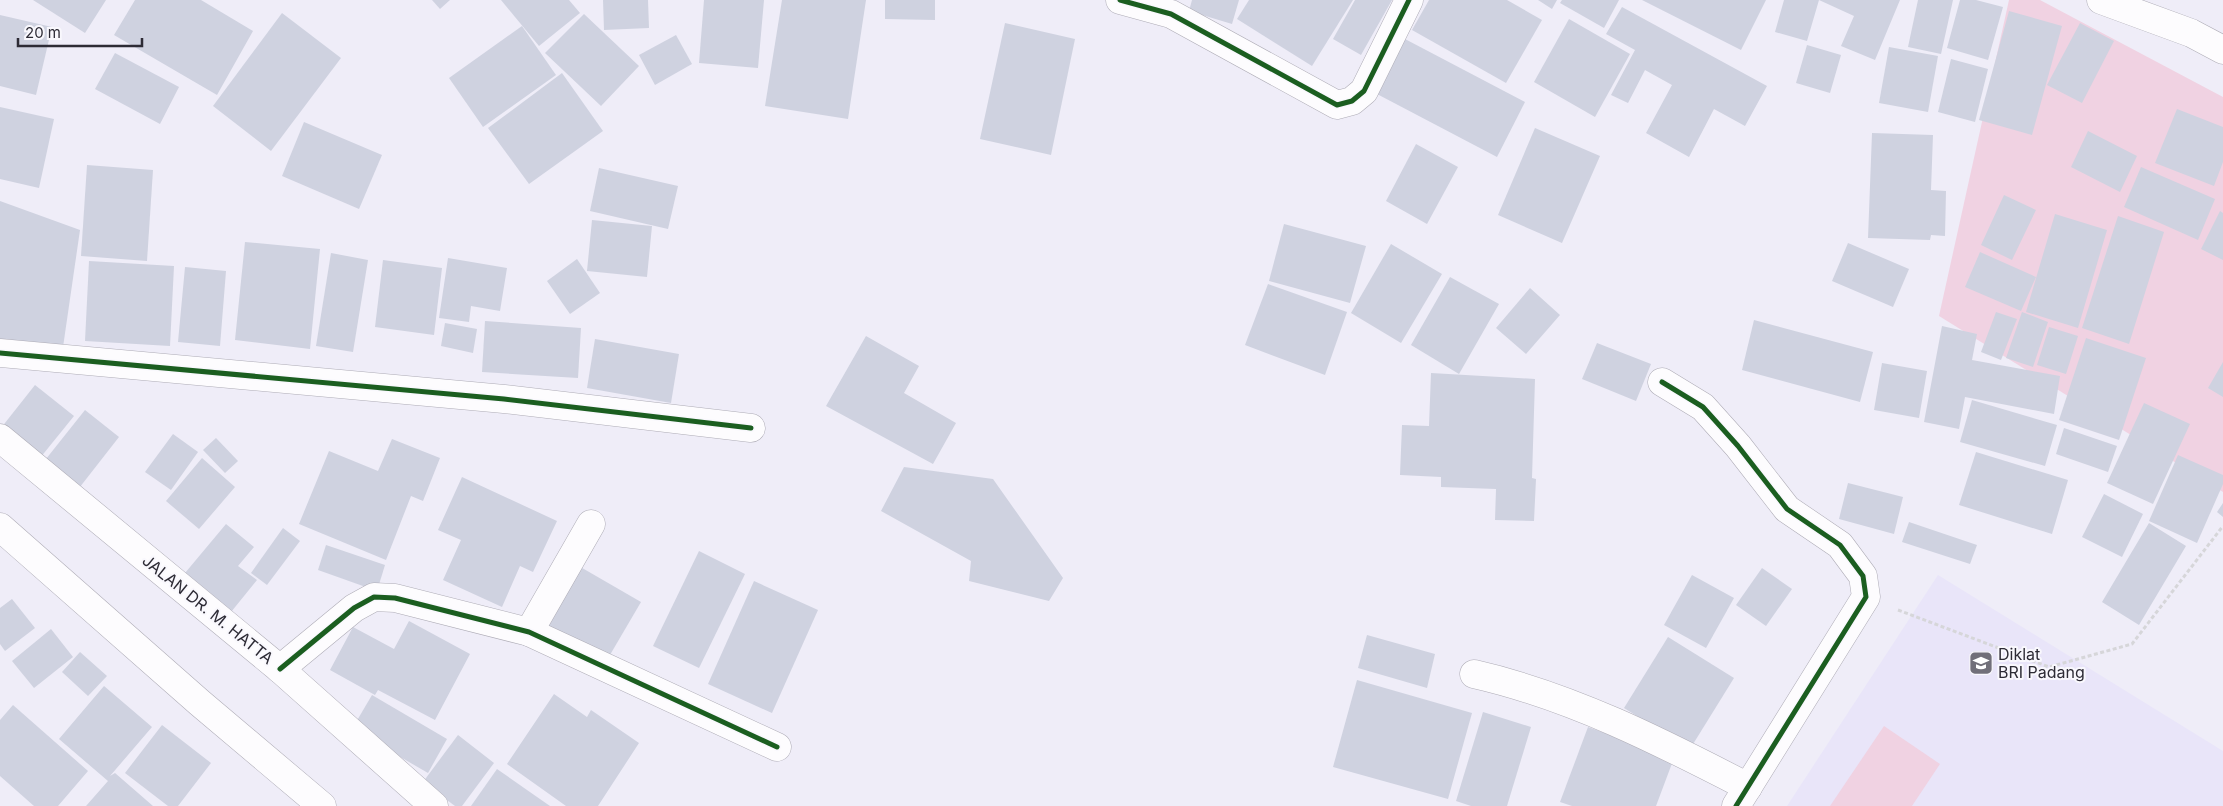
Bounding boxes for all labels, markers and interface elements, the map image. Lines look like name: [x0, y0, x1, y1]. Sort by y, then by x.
scale bar: [18, 15, 141, 47]
text: 20 m: [25, 23, 61, 42]
street label: JALAN DR. M. HATTA: [138, 550, 278, 668]
place label: Diklat BRI Padang: [1998, 644, 2085, 682]
school or university icon: Diklat BRI Padang: [1968, 650, 1994, 676]

